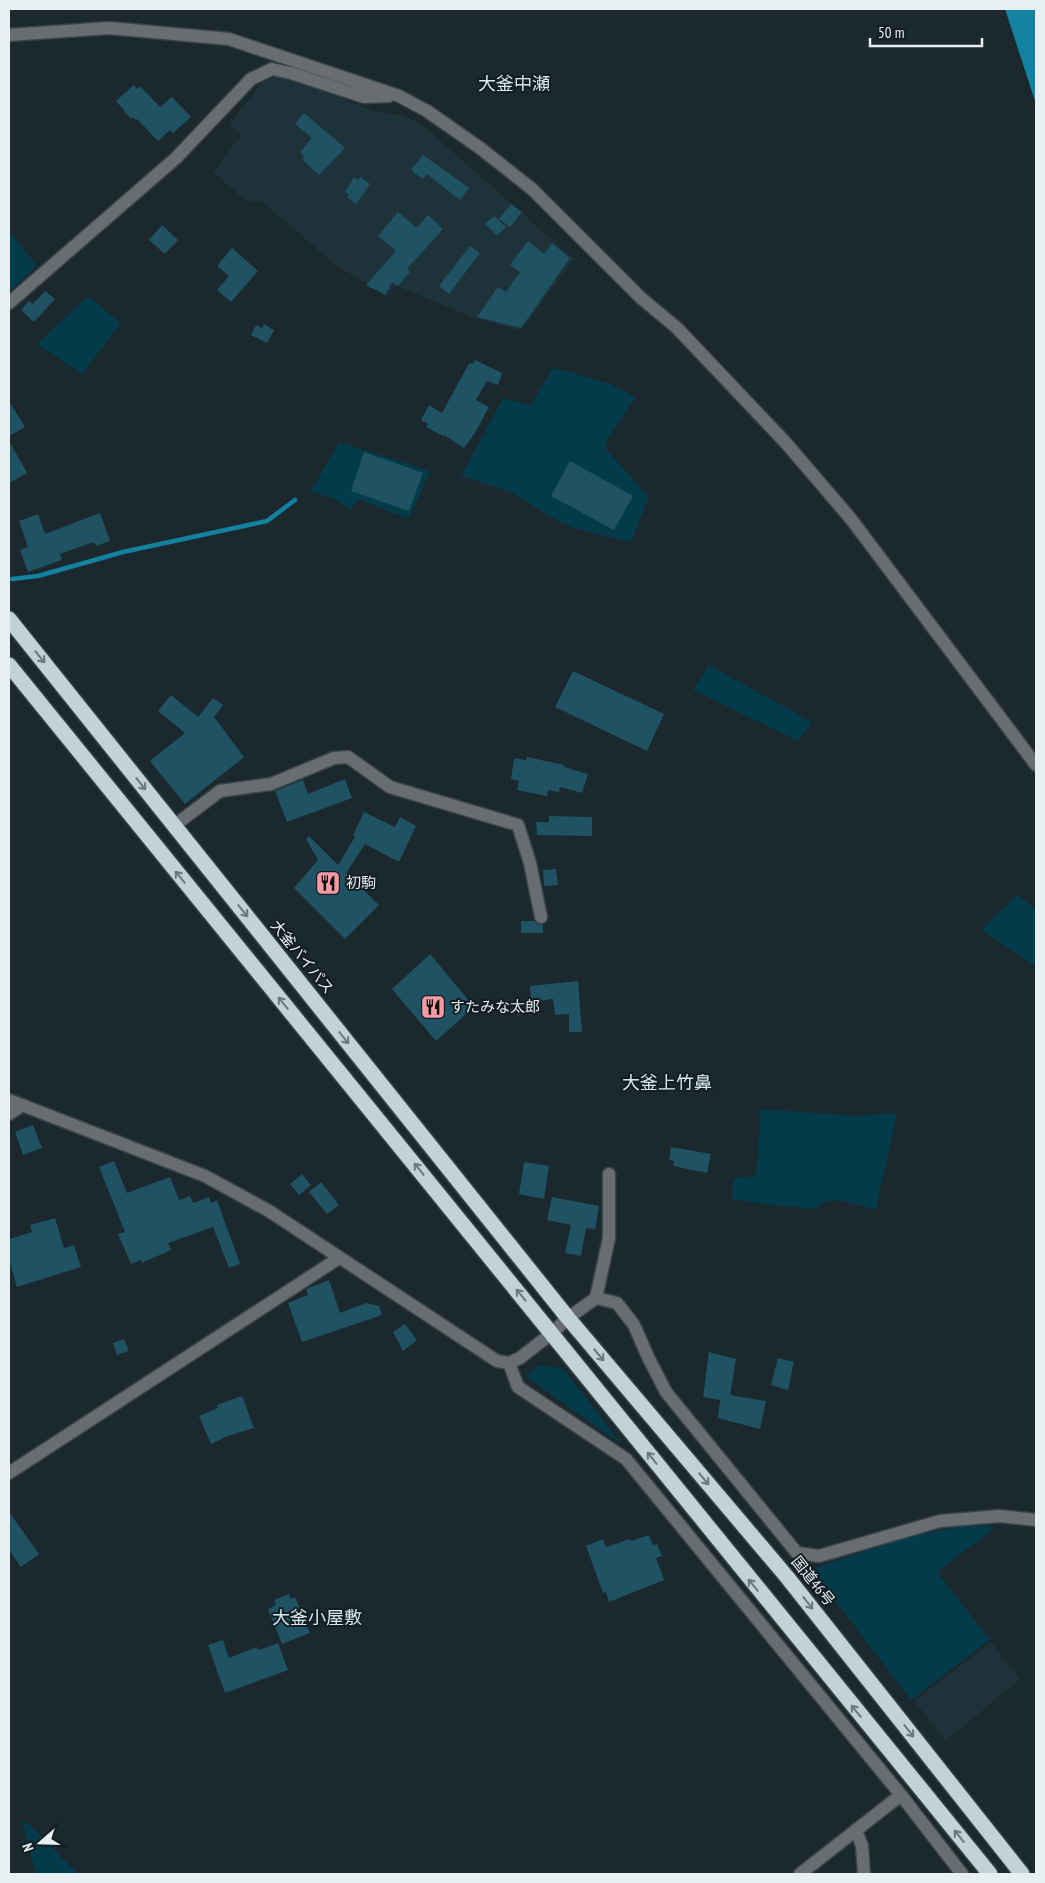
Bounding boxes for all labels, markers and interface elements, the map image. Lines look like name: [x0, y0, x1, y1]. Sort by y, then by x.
scale bar: [870, 15, 982, 47]
text: 50 m: [878, 23, 904, 42]
district label: 大釜中瀬: [478, 72, 550, 95]
one-way arrow: [34, 650, 45, 663]
one-way arrow: [136, 777, 147, 790]
one-way arrow: [175, 870, 186, 883]
restaurant icon: 初駒: [315, 870, 341, 896]
place label: 初駒: [346, 873, 376, 892]
one-way arrow: [237, 904, 248, 917]
street label: 大釜バイパス: [267, 916, 338, 998]
restaurant icon: すたみな太郎: [420, 994, 446, 1020]
one-way arrow: [277, 996, 288, 1009]
place label: すたみな太郎: [450, 997, 540, 1016]
one-way arrow: [339, 1031, 350, 1044]
district label: 大釜上竹鼻: [622, 1071, 712, 1094]
one-way arrow: [413, 1163, 424, 1176]
one-way arrow: [516, 1289, 527, 1302]
one-way arrow: [594, 1348, 605, 1361]
one-way arrow: [646, 1452, 657, 1465]
one-way arrow: [699, 1472, 710, 1485]
street label: 国道46号: [788, 1552, 839, 1609]
one-way arrow: [748, 1578, 759, 1591]
one-way arrow: [803, 1597, 814, 1610]
district label: 大釜小屋敷: [272, 1606, 362, 1629]
one-way arrow: [850, 1704, 861, 1717]
one-way arrow: [904, 1724, 915, 1737]
north arrow: [15, 1818, 65, 1868]
one-way arrow: [953, 1830, 964, 1843]
text: N: [18, 1841, 38, 1854]

